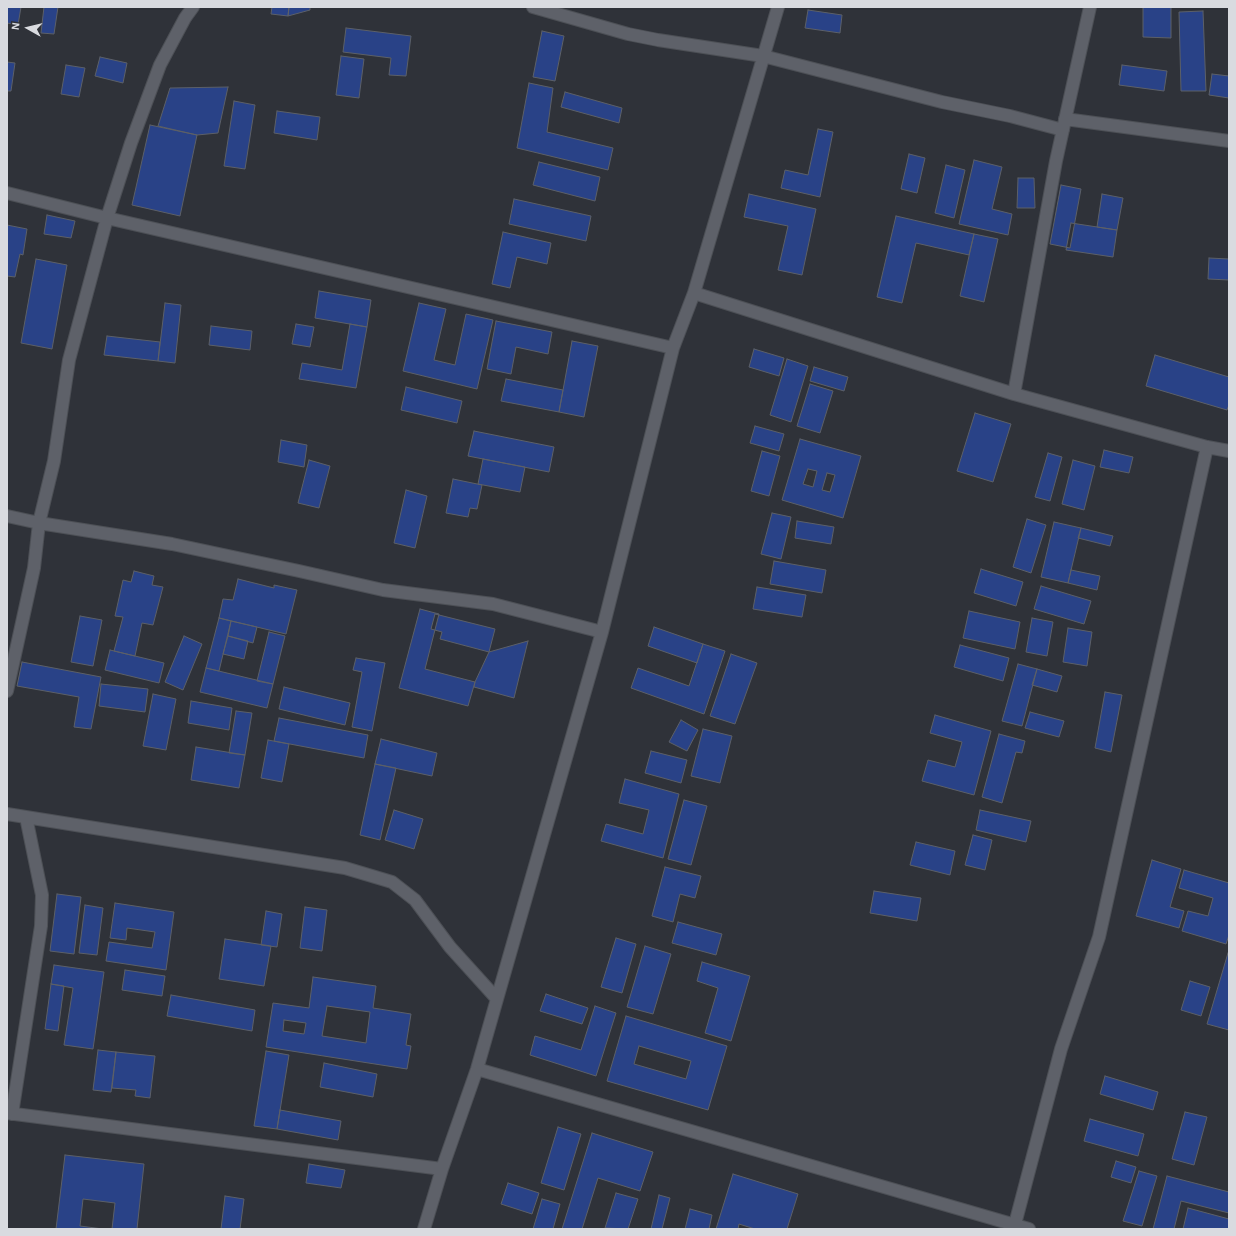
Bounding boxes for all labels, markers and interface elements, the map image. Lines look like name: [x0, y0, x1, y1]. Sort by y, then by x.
north arrow: [8, 8, 48, 48]
text: N: [10, 22, 22, 31]

